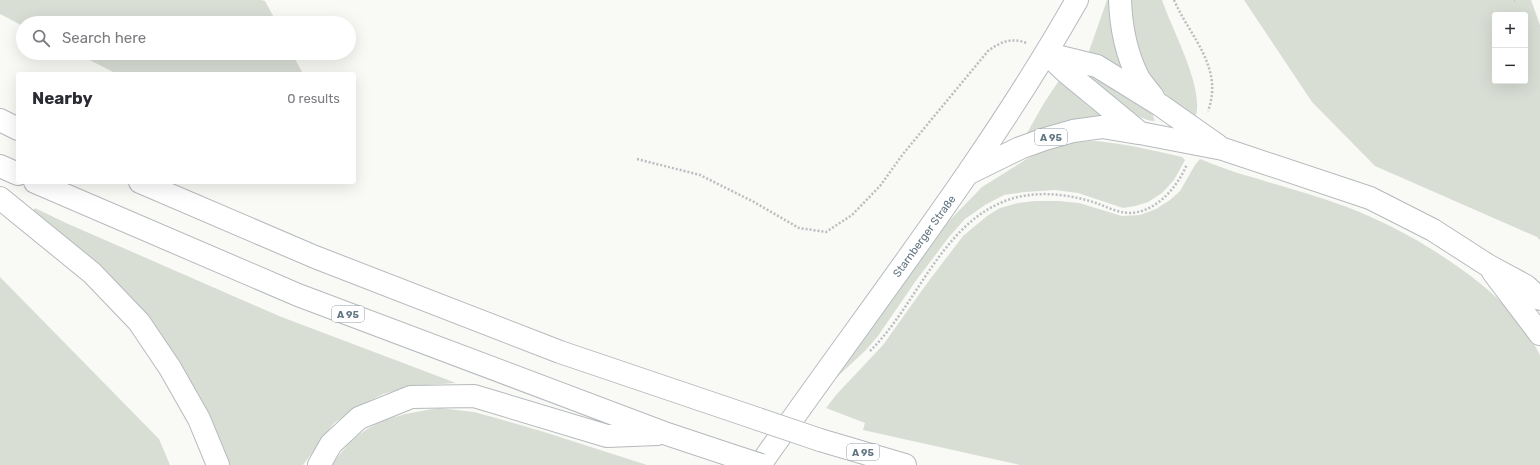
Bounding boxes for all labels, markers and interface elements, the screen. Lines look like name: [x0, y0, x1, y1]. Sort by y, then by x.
map controls: [1492, 12, 1528, 84]
button: +: [1492, 12, 1528, 48]
search box: [16, 16, 356, 60]
icon: search: [30, 27, 52, 49]
text: Search here: [62, 29, 146, 47]
button: −: [1492, 48, 1528, 84]
text: Nearby: [32, 88, 93, 108]
text: 0 results: [287, 91, 340, 106]
road number: A 95: [1035, 129, 1067, 145]
street label: Starnberger Straße: [890, 193, 959, 280]
road number: A 95: [332, 306, 364, 322]
road number: A 95: [847, 444, 879, 460]

